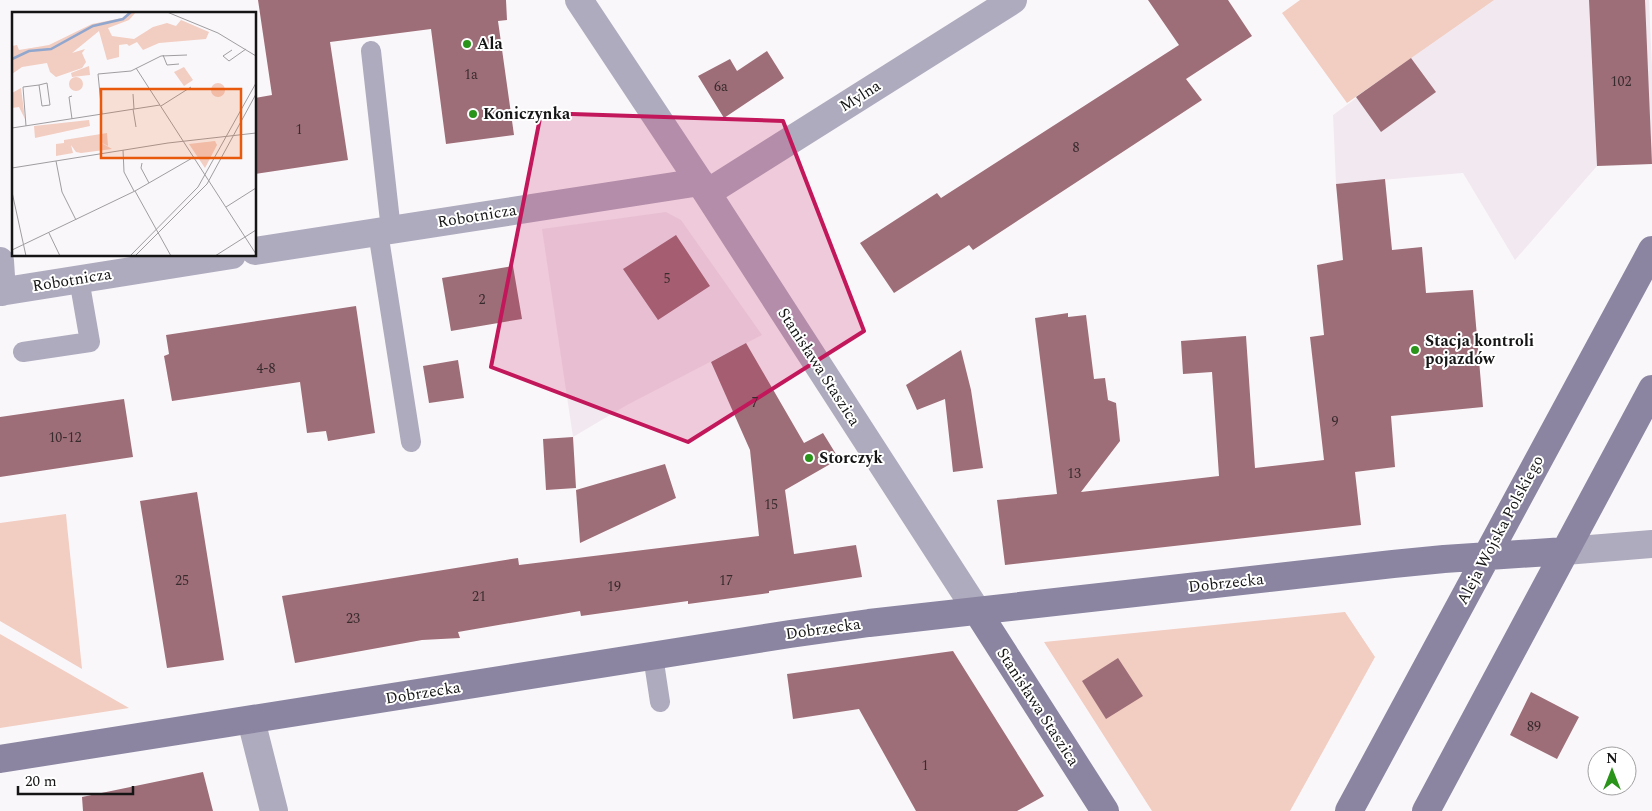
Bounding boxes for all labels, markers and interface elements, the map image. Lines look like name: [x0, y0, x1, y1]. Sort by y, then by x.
inset map: [12, 12, 256, 256]
place label: Ala: [477, 32, 504, 56]
marker: Ala: [461, 38, 473, 50]
house number: 1a: [464, 64, 478, 85]
house number: 102: [1611, 71, 1632, 92]
street label: Mylna: [835, 74, 885, 118]
house number: 6a: [714, 76, 728, 97]
place label: Koniczynka: [483, 102, 571, 126]
marker: Koniczynka: [467, 108, 479, 120]
house number: 1: [296, 119, 303, 140]
house number: 8: [1073, 137, 1080, 158]
street label: Robotnicza: [436, 198, 519, 234]
street label: Robotnicza: [31, 262, 114, 298]
house number: 5: [664, 268, 671, 289]
house number: 2: [479, 289, 486, 310]
street label: Stanisława Staszica: [772, 303, 866, 431]
place label: Stacja kontroli pojazdów: [1425, 329, 1534, 371]
marker: Stacja kontroli pojazdów: [1409, 344, 1421, 356]
house number: 4-8: [256, 358, 276, 379]
house number: 7: [752, 392, 759, 413]
house number: 9: [1332, 411, 1339, 432]
house number: 10-12: [48, 427, 82, 448]
place label: Storczyk: [819, 446, 883, 470]
street label: Aleja Wojska Polskiego: [1450, 451, 1550, 609]
marker: Storczyk: [803, 452, 815, 464]
house number: 13: [1067, 463, 1081, 484]
house number: 15: [764, 494, 778, 515]
street label: Dobrzecka: [1187, 567, 1265, 599]
house number: 25: [175, 570, 189, 591]
house number: 17: [719, 570, 733, 591]
house number: 19: [607, 576, 621, 597]
house number: 21: [472, 586, 486, 607]
house number: 23: [346, 608, 360, 629]
street label: Dobrzecka: [784, 612, 862, 646]
street label: Stanisława Staszica: [991, 643, 1085, 771]
street label: Dobrzecka: [384, 675, 462, 711]
house number: 89: [1527, 716, 1541, 737]
north arrow: [1587, 746, 1637, 796]
text: N: [1606, 748, 1618, 769]
house number: 1: [922, 755, 929, 776]
scale bar: [18, 764, 132, 796]
text: 20 m: [25, 770, 57, 793]

